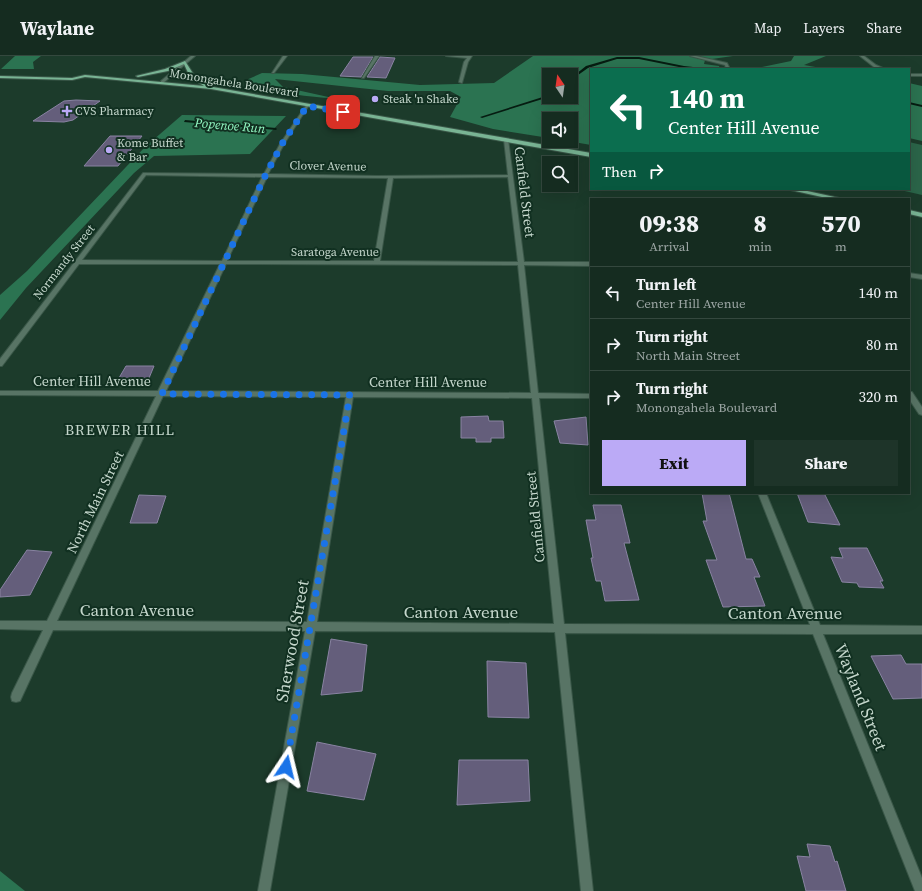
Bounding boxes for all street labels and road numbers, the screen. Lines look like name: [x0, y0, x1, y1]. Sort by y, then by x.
street label: Monongahela Boulevard: [168, 65, 300, 101]
street label: Canfield Street: [510, 145, 541, 239]
street label: Clover Avenue: [289, 157, 367, 175]
street label: Normandy Street: [30, 221, 98, 303]
street label: Saratoga Avenue: [291, 244, 379, 260]
street label: Center Hill Avenue: [33, 371, 151, 391]
street label: Center Hill Avenue: [369, 372, 487, 392]
street label: North Main Street: [62, 447, 129, 557]
street label: Canfield Street: [520, 470, 550, 564]
street label: Sherwood Street: [269, 578, 315, 704]
street label: Canton Avenue: [80, 598, 194, 622]
street label: Canton Avenue: [404, 600, 518, 624]
street label: Canton Avenue: [728, 601, 842, 625]
street label: Wayland Street: [829, 640, 894, 754]

